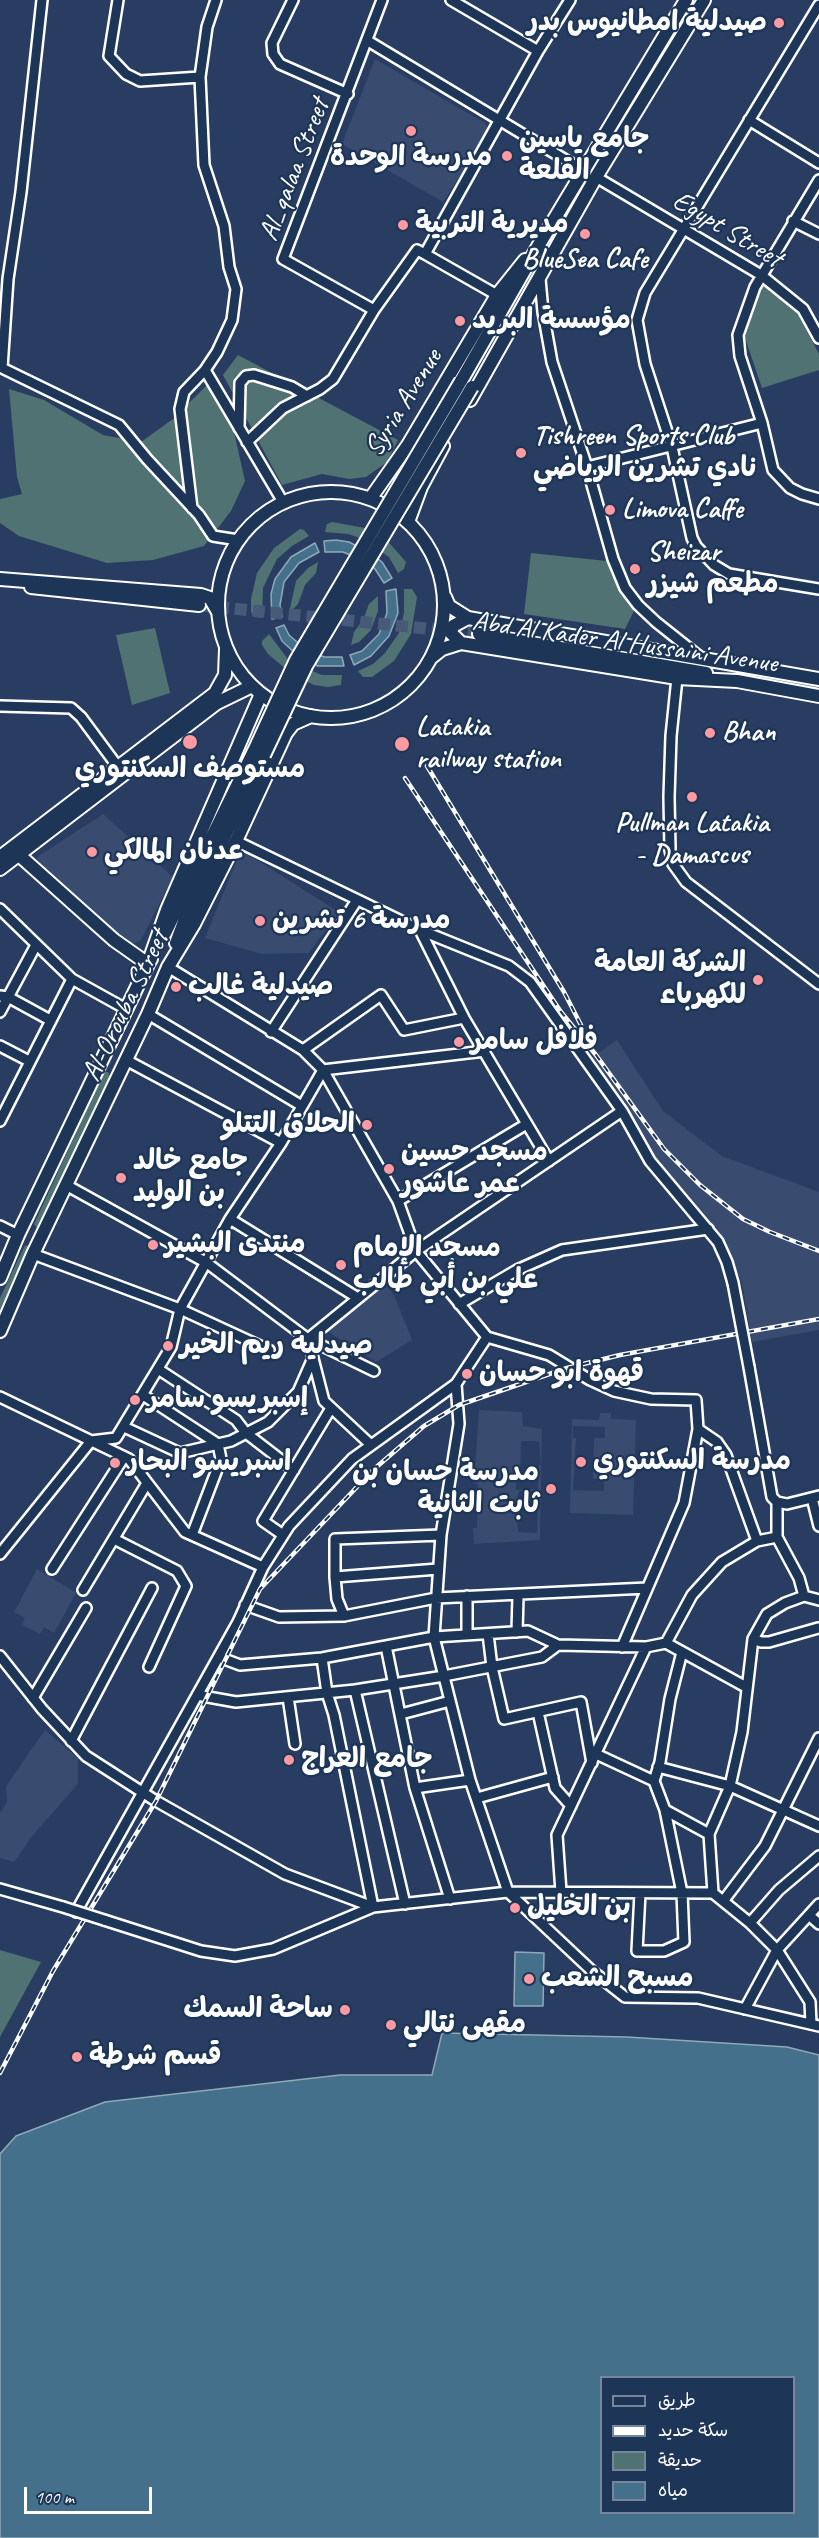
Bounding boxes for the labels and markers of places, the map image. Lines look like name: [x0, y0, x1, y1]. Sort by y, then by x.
place label: صيدلية امطانيوس بدر: [527, 6, 767, 40]
marker: صيدلية امطانيوس بدر: [772, 16, 786, 30]
place label: جامع ياسين القلعة: [519, 123, 649, 189]
marker: مدرسة الوحدة: [404, 124, 418, 138]
place label: مدرسة الوحدة: [330, 141, 492, 175]
marker: جامع ياسين القلعة: [500, 149, 514, 163]
place label: مديرية التربية: [415, 208, 569, 242]
marker: مديرية التربية: [396, 218, 410, 232]
marker: BlueSea Cafe: [578, 227, 592, 241]
place label: BlueSea Cafe: [522, 243, 648, 277]
place label: مؤسسة البريد: [472, 304, 631, 338]
marker: مؤسسة البريد: [453, 314, 467, 328]
place label: Tishreen Sports Club نادي تشرين الرياضي: [533, 420, 756, 486]
marker: Tishreen Sports Club نادي تشرين الرياضي: [514, 446, 528, 460]
place label: Limova Caffe: [622, 493, 743, 527]
marker: Limova Caffe: [603, 503, 617, 517]
place label: Sheizar مطعم شيزر: [647, 536, 778, 602]
marker: Sheizar مطعم شيزر: [628, 562, 642, 576]
place label: Latakia railway station: [416, 711, 561, 777]
place label: Bhan: [722, 716, 775, 750]
marker: Bhan: [703, 726, 717, 740]
marker: مستوصف السكنتوري: [181, 733, 199, 751]
marker: Latakia railway station: [393, 735, 411, 753]
place label: مستوصف السكنتوري: [75, 753, 305, 787]
marker: Pullman Latakia - Damascus: [685, 790, 699, 804]
place label: Pullman Latakia - Damascus: [615, 807, 769, 873]
place label: عدنان المالكي: [104, 835, 245, 869]
marker: عدنان المالكي: [85, 845, 99, 859]
place label: مدرسة 6 تشرين: [272, 904, 451, 938]
marker: مدرسة 6 تشرين: [253, 914, 267, 928]
place label: الشركة العامة للكهرباء: [594, 947, 746, 1013]
place label: صيدلية غالب: [188, 970, 333, 1004]
marker: الشركة العامة للكهرباء: [751, 973, 765, 987]
marker: صيدلية غالب: [169, 980, 183, 994]
place label: فلافل سامر: [471, 1025, 598, 1059]
marker: فلافل سامر: [452, 1035, 466, 1049]
place label: الحلاق التتلو: [222, 1108, 355, 1142]
marker: الحلاق التتلو: [360, 1118, 374, 1132]
place label: مسجد حسين عمر عاشور: [401, 1136, 548, 1202]
place label: جامع خالد بن الوليد: [133, 1145, 248, 1211]
marker: مسجد حسين عمر عاشور: [382, 1162, 396, 1176]
marker: جامع خالد بن الوليد: [114, 1171, 128, 1185]
place label: منتدى البشير: [165, 1228, 305, 1262]
place label: مسجد الإمام علي بن أبي طالب: [353, 1232, 538, 1298]
marker: منتدى البشير: [146, 1238, 160, 1252]
marker: مسجد الإمام علي بن أبي طالب: [334, 1258, 348, 1272]
place label: صيدلية ريم الخير: [180, 1329, 373, 1363]
marker: صيدلية ريم الخير: [161, 1339, 175, 1353]
place label: قهوة ابو حسان: [479, 1357, 644, 1391]
marker: قهوة ابو حسان: [460, 1367, 474, 1381]
place label: إسبريسو سامر: [147, 1383, 308, 1417]
marker: إسبريسو سامر: [128, 1393, 142, 1407]
place label: مدرسة السكنتوري: [593, 1445, 791, 1479]
place label: اسبريسو البحار: [127, 1446, 291, 1480]
marker: مدرسة السكنتوري: [574, 1455, 588, 1469]
marker: اسبريسو البحار: [108, 1456, 122, 1470]
place label: مدرسة حسان بن ثابت الثانية: [352, 1456, 539, 1522]
marker: مدرسة حسان بن ثابت الثانية: [544, 1482, 558, 1496]
place label: جامع العراج: [301, 1743, 433, 1777]
marker: جامع العراج: [282, 1753, 296, 1767]
place label: بن الخليل: [527, 1891, 631, 1925]
marker: بن الخليل: [508, 1901, 522, 1915]
place label: مسبح الشعب: [541, 1962, 693, 1996]
marker: مسبح الشعب: [522, 1972, 536, 1986]
place label: ساحة السمك: [183, 1993, 333, 2027]
marker: ساحة السمك: [338, 2003, 352, 2017]
place label: مقهى نتالي: [403, 2008, 526, 2042]
marker: مقهى نتالي: [384, 2018, 398, 2032]
place label: قسم شرطة: [89, 2040, 221, 2074]
marker: قسم شرطة: [70, 2050, 84, 2064]

